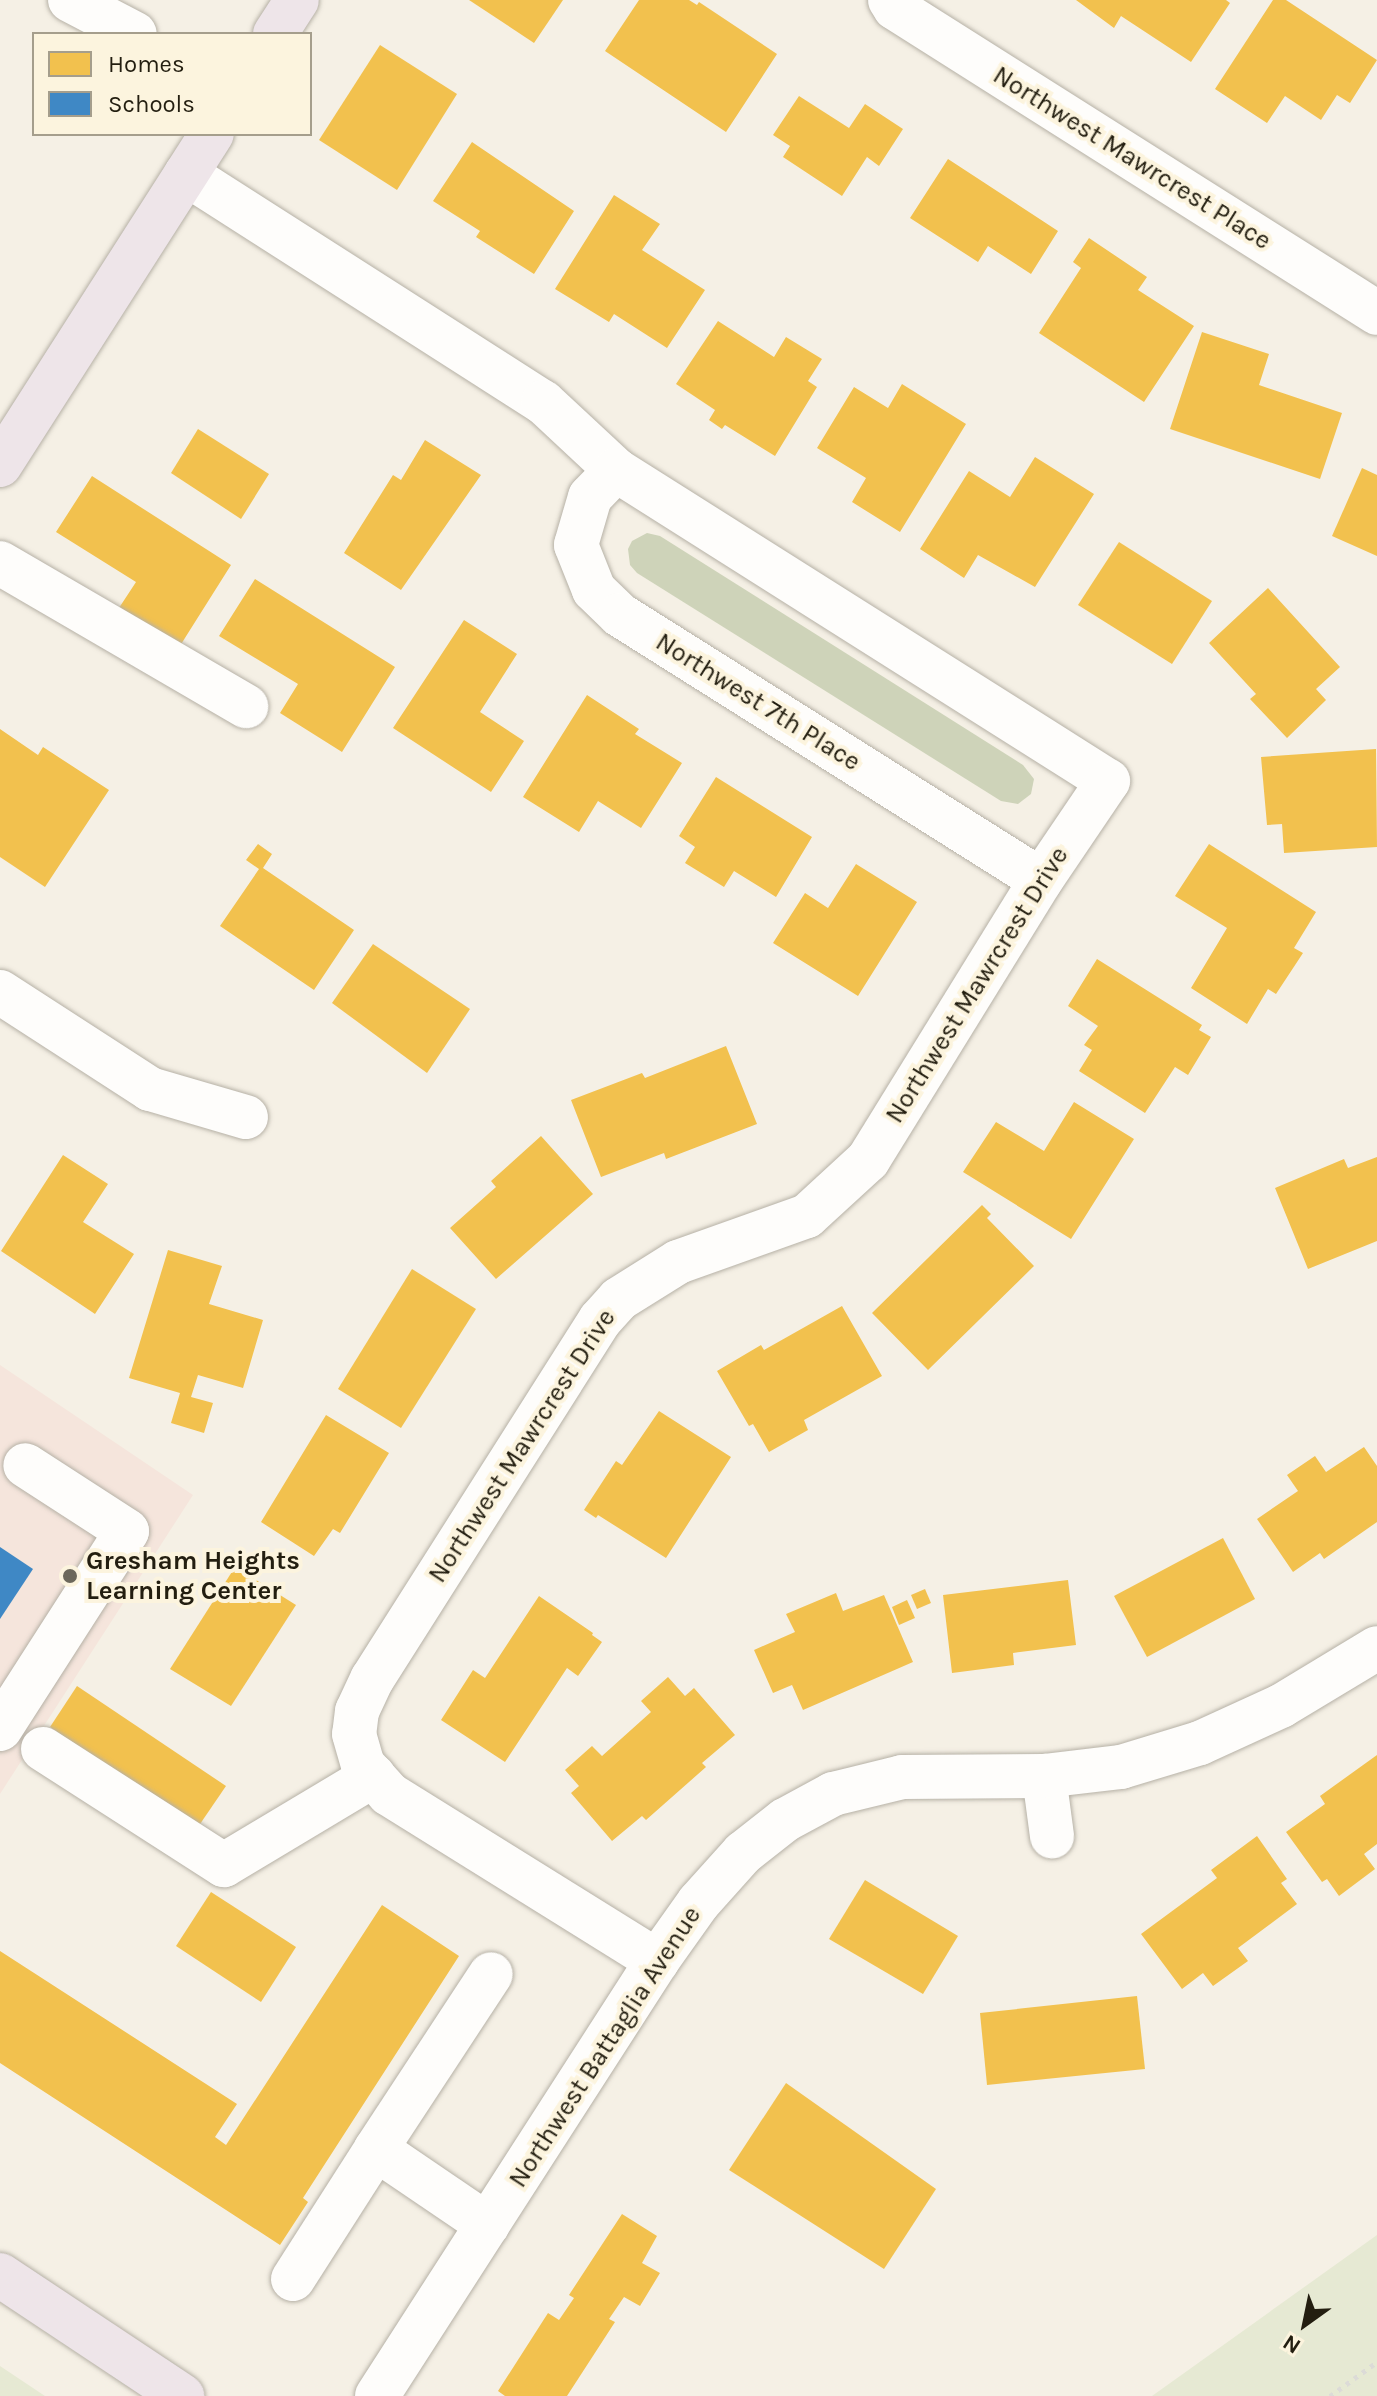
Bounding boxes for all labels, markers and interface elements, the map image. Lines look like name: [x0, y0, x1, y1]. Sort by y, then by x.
legend: [32, 32, 312, 136]
text: Homes: [108, 50, 185, 78]
street label: Northwest Mawrcrest Place: [987, 60, 1277, 256]
text: Schools: [108, 90, 195, 118]
street label: Northwest 7th Place: [650, 626, 866, 778]
street label: Northwest Mawrcrest Drive: [879, 841, 1075, 1129]
street label: Northwest Mawrcrest Drive: [422, 1303, 622, 1589]
place label: Gresham Heights Learning Center: [86, 1545, 300, 1606]
marker: Gresham Heights Learning Center: [61, 1567, 79, 1585]
street label: Northwest Battaglia Avenue: [502, 1901, 708, 2193]
north arrow: [1265, 2284, 1345, 2364]
text: N: [1278, 2329, 1306, 2359]

